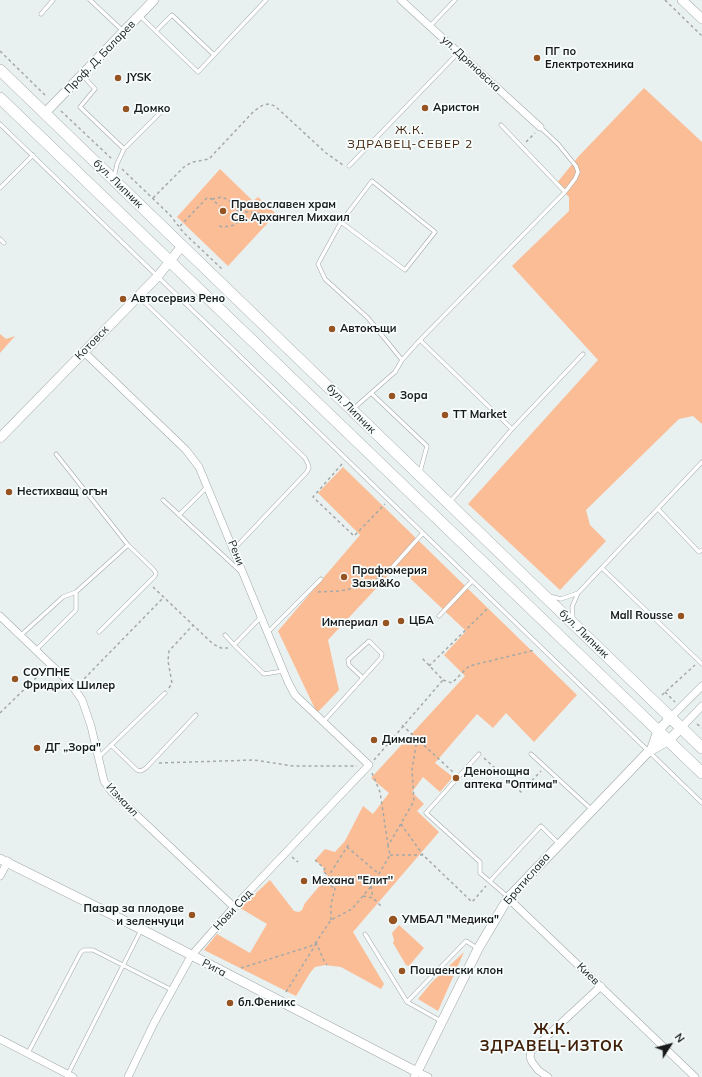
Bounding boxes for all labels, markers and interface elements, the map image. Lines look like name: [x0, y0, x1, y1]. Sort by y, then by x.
street label: Проф. Д. Баларев: [62, 18, 138, 96]
street label: ул. Дряновска: [439, 33, 503, 95]
place label: ПГ по Електротехника: [545, 45, 634, 71]
marker: ПГ по Електротехника: [532, 53, 542, 63]
place label: JYSK: [126, 71, 151, 85]
marker: JYSK: [113, 73, 123, 83]
place label: Аристон: [433, 101, 479, 115]
place label: Домко: [134, 102, 170, 116]
marker: Аристон: [420, 103, 430, 113]
marker: Домко: [121, 104, 131, 114]
district label: Ж.К. ЗДРАВЕЦ-СЕВЕР 2: [347, 123, 473, 151]
street label: бул. Липник: [90, 157, 146, 211]
place label: Православен храм Св. Архангел Михаил: [231, 198, 350, 224]
marker: Православен храм Св. Архангел Михаил: [218, 206, 228, 216]
place label: Автосервиз Рено: [131, 292, 225, 306]
marker: Автосервиз Рено: [118, 294, 128, 304]
place label: Автокъщи: [340, 322, 397, 336]
street label: Котовск: [72, 323, 112, 363]
marker: Автокъщи: [327, 324, 337, 334]
street label: бул. Липник: [324, 382, 378, 436]
place label: Зора: [400, 389, 428, 403]
marker: Зора: [387, 391, 397, 401]
place label: TT Market: [453, 408, 507, 422]
marker: TT Market: [440, 410, 450, 420]
place label: Нестихващ огън: [17, 485, 108, 499]
marker: Нестихващ огън: [4, 487, 14, 497]
street label: Рени: [225, 538, 247, 568]
place label: Прафюмерия Зази&Ко: [352, 564, 427, 590]
marker: Прафюмерия Зази&Ко: [339, 572, 349, 582]
street label: бул. Липник: [556, 607, 612, 661]
place label: Mall Rousse: [610, 609, 673, 623]
marker: Mall Rousse: [676, 611, 686, 621]
place label: ЦБА: [409, 614, 434, 628]
place label: Империал: [322, 616, 378, 630]
marker: ЦБА: [396, 616, 406, 626]
marker: Империал: [381, 618, 391, 628]
place label: СОУПНЕ Фридрих Шилер: [23, 666, 115, 692]
marker: СОУПНЕ Фридрих Шилер: [10, 674, 20, 684]
place label: Димана: [382, 733, 426, 747]
marker: Димана: [369, 735, 379, 745]
place label: ДГ „Зора": [45, 741, 101, 755]
marker: ДГ „Зора": [32, 743, 42, 753]
place label: Денонощна аптека "Оптима": [464, 765, 557, 791]
marker: Денонощна аптека "Оптима": [451, 773, 461, 783]
street label: Измаил: [103, 781, 141, 819]
street label: Братислава: [501, 851, 553, 907]
place label: Механа "Елит'': [312, 874, 393, 888]
marker: Механа "Елит'': [299, 876, 309, 886]
street label: Нови Сад: [211, 887, 255, 933]
place label: Пазар за плодове и зеленчуци: [84, 902, 184, 928]
marker: Пазар за плодове и зеленчуци: [187, 910, 197, 920]
place label: УМБАЛ "Медика": [402, 913, 499, 927]
marker: УМБАЛ "Медика": [387, 914, 399, 926]
street label: Рига: [200, 956, 228, 980]
street label: Киев: [574, 960, 602, 988]
place label: Пощаенски клон: [410, 964, 503, 978]
marker: Пощаенски клон: [397, 966, 407, 976]
place label: бл.Феникс: [238, 996, 296, 1010]
marker: бл.Феникс: [225, 998, 235, 1008]
district label: Ж.К. ЗДРАВЕЦ-ИЗТОК: [480, 1020, 624, 1055]
north arrow: [650, 1025, 690, 1065]
text: N: [672, 1030, 688, 1045]

